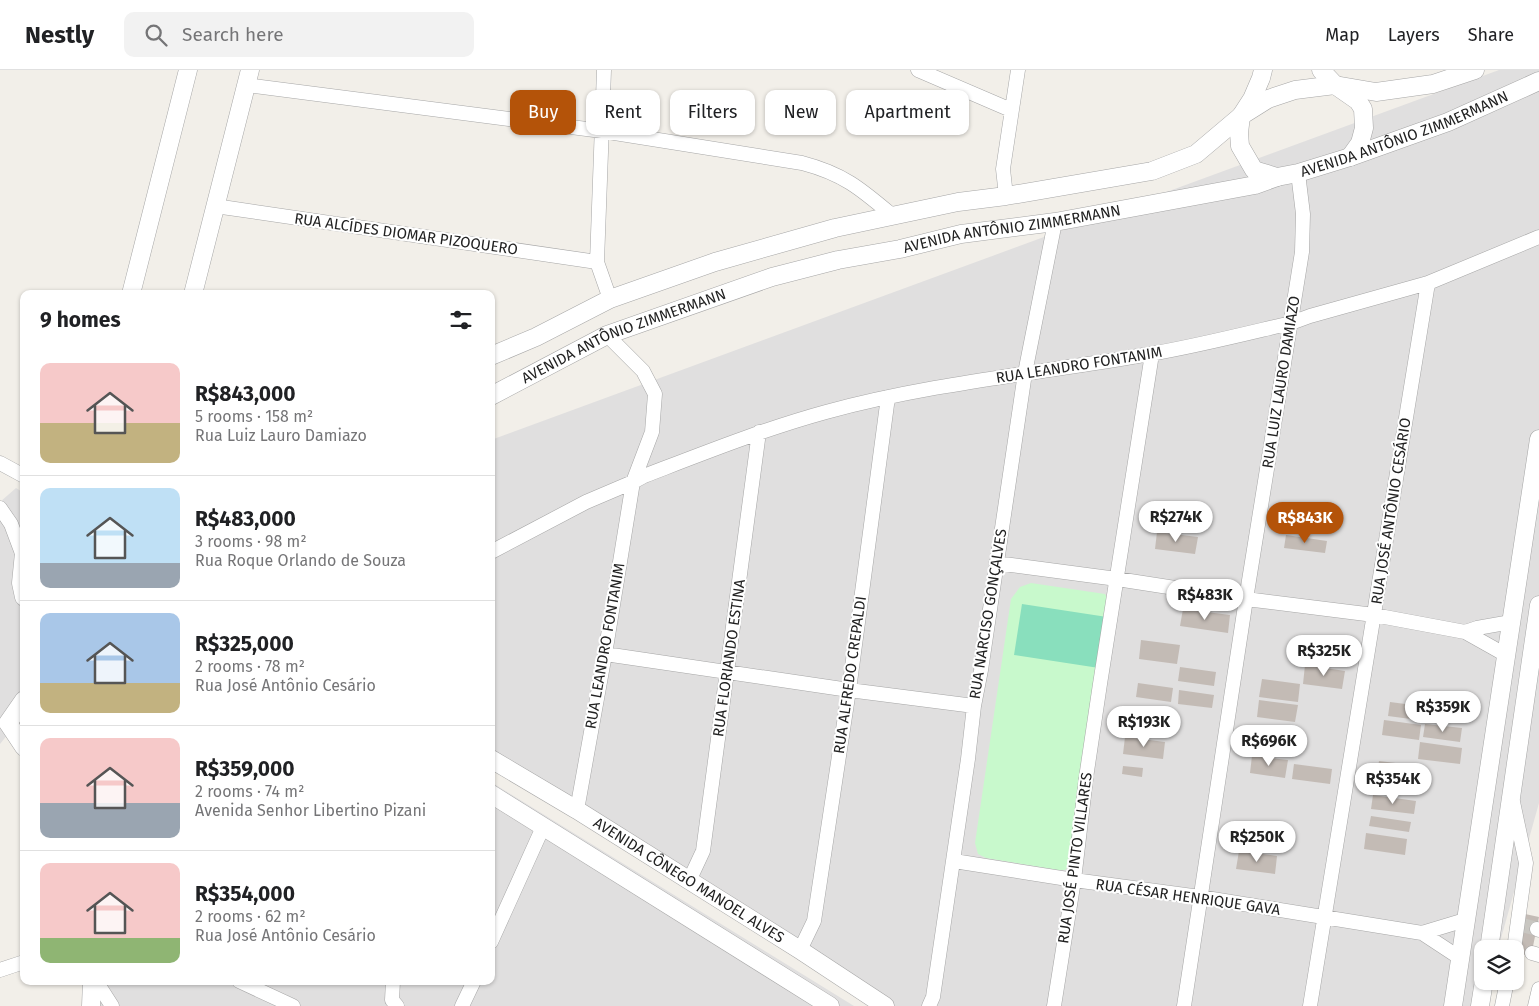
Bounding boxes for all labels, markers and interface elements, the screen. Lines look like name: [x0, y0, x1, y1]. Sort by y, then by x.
search box: [124, 12, 474, 57]
text: Nestly: [25, 21, 94, 49]
icon: search: [142, 21, 170, 49]
text: Search here: [182, 23, 284, 46]
text: Map: [1325, 24, 1360, 46]
text: Layers: [1388, 24, 1440, 46]
text: Share: [1468, 24, 1514, 46]
street label: AVENIDA ANTÔNIO ZIMMERMANN: [1298, 87, 1511, 181]
chip: Buy: [510, 90, 576, 135]
chip: Rent: [586, 90, 660, 135]
chip: Filters: [670, 90, 755, 135]
chip: New: [765, 90, 836, 135]
chip: Apartment: [846, 90, 969, 135]
street label: AVENIDA ANTÔNIO ZIMMERMANN: [901, 201, 1122, 257]
street label: RUA ALCÍDES DIOMAR PIZOQUERO: [293, 209, 519, 259]
street label: AVENIDA ANTÔNIO ZIMMERMANN: [518, 285, 728, 387]
street label: RUA LUIZ LAURO DAMIAZO: [1258, 294, 1304, 470]
icon: filters: [447, 306, 475, 334]
text: 9 homes: [40, 307, 121, 333]
street label: RUA LEANDRO FONTANIM: [994, 343, 1164, 387]
text: R$843,000: [195, 381, 296, 407]
icon: home: [80, 383, 140, 443]
text: 5 rooms · 158 m²: [195, 407, 313, 426]
street label: RUA JOSÉ ANTÔNIO CESÁRIO: [1367, 416, 1415, 606]
text: Rua Luiz Lauro Damiazo: [195, 426, 367, 445]
pin: R$274K: [1135, 500, 1217, 543]
pin: R$843K: [1264, 502, 1346, 544]
text: R$483,000: [195, 506, 296, 532]
text: R$274K: [1150, 507, 1202, 526]
icon: home: [80, 508, 140, 568]
text: R$843K: [1277, 508, 1333, 527]
street label: RUA NARCISO GONÇALVES: [966, 528, 1010, 700]
text: 3 rooms · 98 m²: [195, 532, 307, 551]
text: Rua Roque Orlando de Souza: [195, 551, 406, 570]
street label: RUA LEANDRO FONTANIM: [582, 562, 628, 730]
street label: RUA FLORIANDO ESTINA: [709, 578, 749, 738]
pin: R$483K: [1164, 578, 1246, 621]
text: R$483K: [1177, 585, 1233, 604]
street label: RUA ALFREDO CREPALDI: [830, 595, 870, 755]
text: R$325,000: [195, 631, 294, 657]
icon: home: [80, 633, 140, 693]
pin: R$325K: [1283, 634, 1365, 677]
text: R$325K: [1297, 641, 1351, 660]
text: 2 rooms · 78 m²: [195, 657, 305, 676]
text: Rua José Antônio Cesário: [195, 676, 376, 695]
pin: R$359K: [1402, 690, 1484, 733]
text: R$359K: [1416, 697, 1470, 716]
pin: R$193K: [1103, 706, 1185, 748]
text: R$193K: [1118, 712, 1170, 731]
pin: R$696K: [1228, 724, 1310, 767]
text: R$696K: [1241, 731, 1297, 750]
text: R$359,000: [195, 756, 295, 782]
icon: home: [80, 758, 140, 818]
pin: R$354K: [1352, 762, 1434, 805]
text: R$354K: [1366, 769, 1420, 788]
street label: RUA JOSÉ PINTO VILLARES: [1054, 771, 1096, 945]
text: 2 rooms · 74 m²: [195, 782, 304, 801]
text: Avenida Senhor Libertino Pizani: [195, 801, 426, 820]
street label: AVENIDA CÔNEGO MANOEL ALVES: [590, 814, 788, 947]
pin: R$250K: [1216, 820, 1298, 863]
text: R$250K: [1230, 827, 1284, 846]
street label: RUA CÉSAR HENRIQUE GAVA: [1095, 875, 1282, 919]
text: R$354,000: [195, 881, 295, 907]
icon: home: [80, 883, 140, 943]
text: 2 rooms · 62 m²: [195, 907, 306, 926]
text: Rua José Antônio Cesário: [195, 926, 376, 945]
map controls: [1474, 940, 1524, 990]
button: layers: [1474, 940, 1524, 990]

